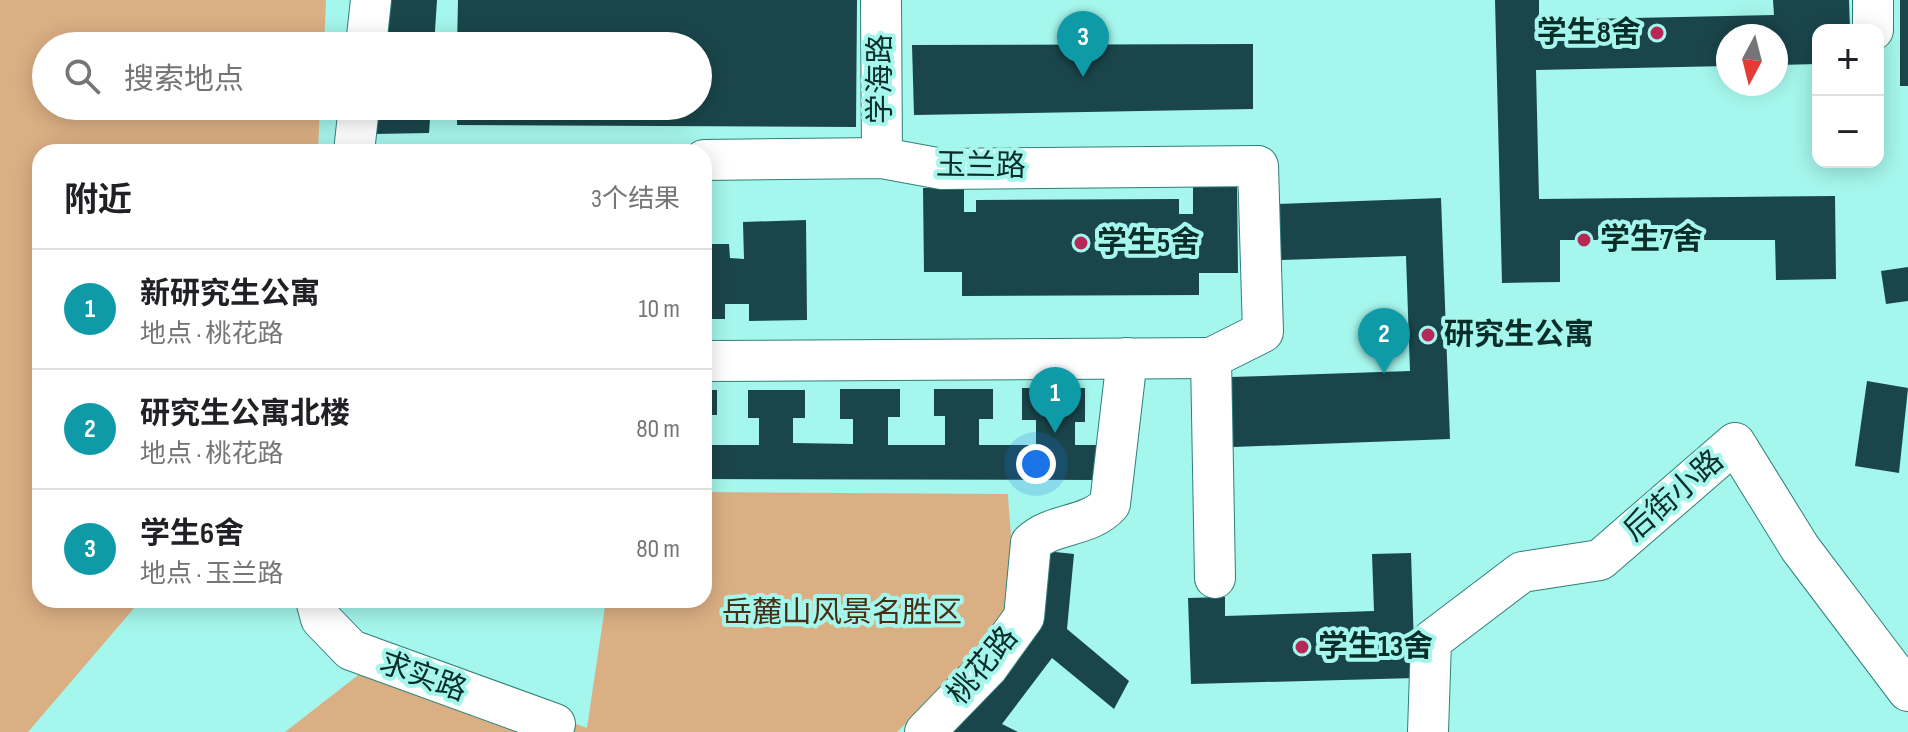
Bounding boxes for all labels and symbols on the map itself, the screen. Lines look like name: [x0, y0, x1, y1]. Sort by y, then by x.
pin: 3: [1057, 11, 1109, 77]
place label: 学生8舍: [1537, 15, 1641, 51]
marker: 学生8舍: [1648, 24, 1666, 42]
north arrow: [1716, 24, 1788, 96]
street label: 学海路: [863, 34, 899, 124]
street label: 玉兰路: [936, 147, 1026, 185]
place label: 学生7舍: [1600, 222, 1703, 258]
place label: 学生5舍: [1097, 225, 1200, 261]
marker: 学生7舍: [1575, 231, 1593, 249]
marker: 学生5舍: [1072, 234, 1090, 252]
pin: 2: [1358, 308, 1410, 374]
place label: 研究生公寓: [1444, 317, 1594, 353]
marker: 研究生公寓: [1419, 326, 1437, 344]
pin: 1: [1029, 367, 1081, 433]
street label: 后街小路: [1617, 443, 1731, 549]
your location: [1016, 444, 1056, 484]
park label: 岳麓山风景名胜区: [722, 595, 962, 631]
street label: 桃花路: [940, 620, 1026, 712]
place label: 学生13舍: [1318, 629, 1433, 665]
marker: 学生13舍: [1293, 638, 1311, 656]
street label: 求实路: [375, 645, 471, 709]

